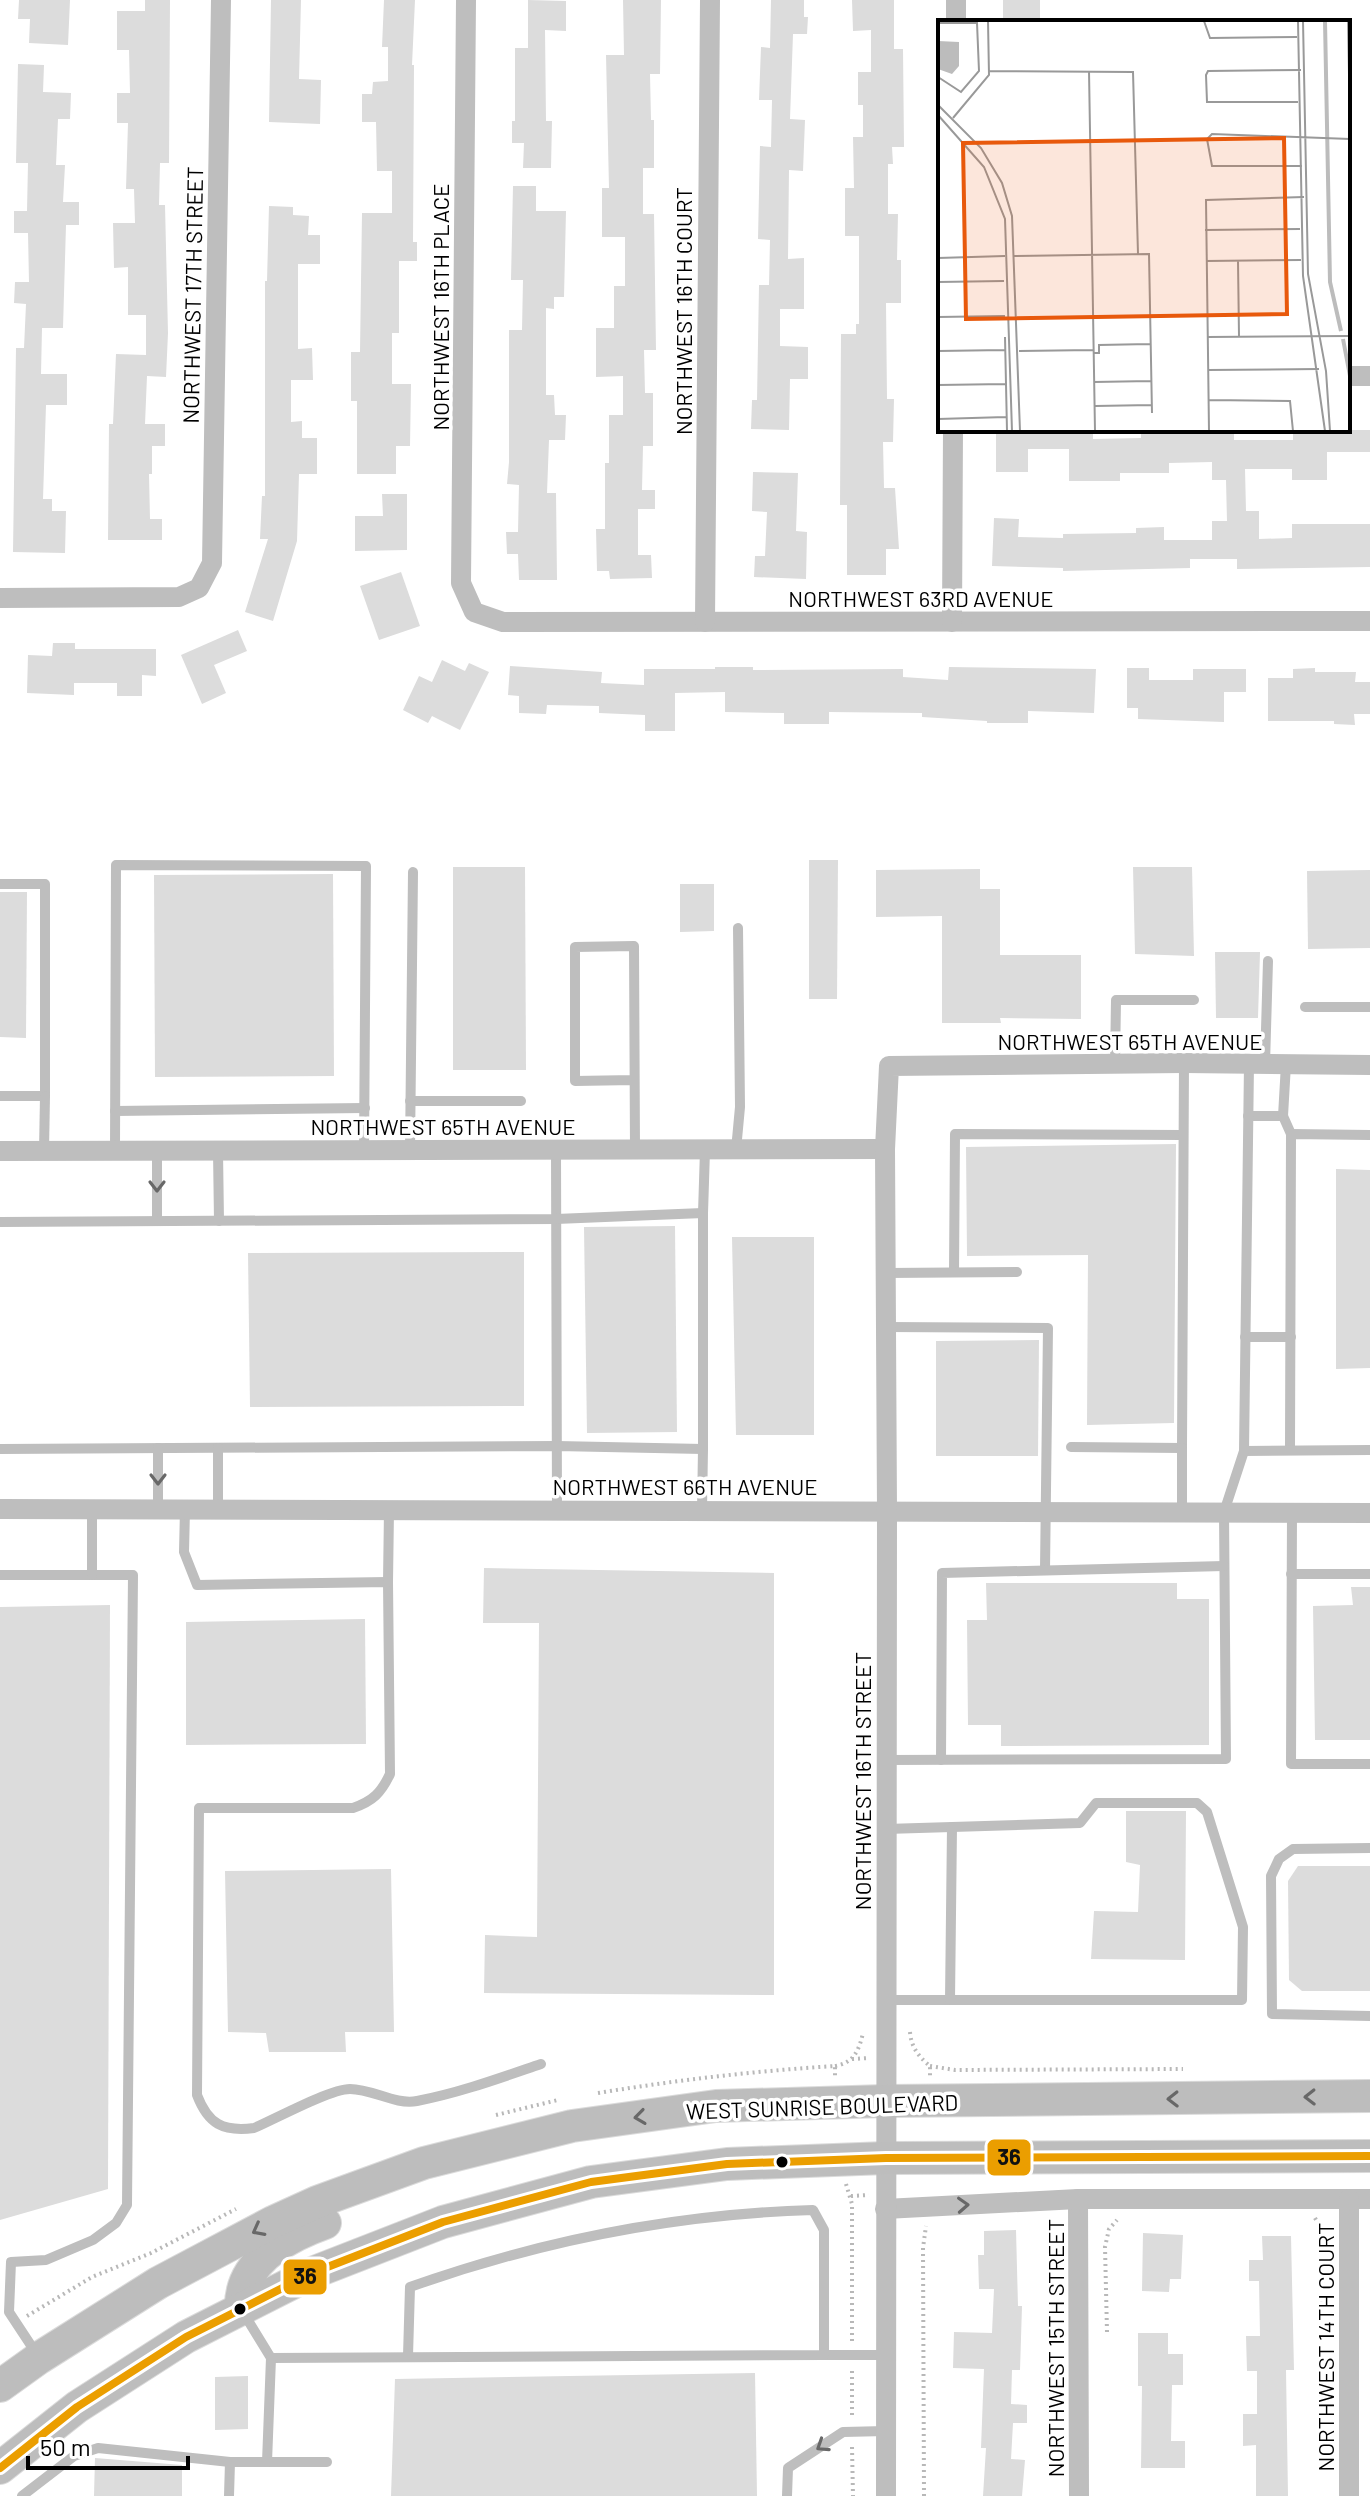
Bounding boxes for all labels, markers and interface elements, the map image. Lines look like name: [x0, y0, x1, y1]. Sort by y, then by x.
inset map: [938, 20, 1350, 432]
street label: NORTHWEST 17TH STREET: [177, 166, 207, 424]
street label: NORTHWEST 16TH PLACE: [427, 183, 453, 431]
street label: NORTHWEST 16TH COURT: [670, 187, 696, 435]
street label: NORTHWEST 63RD AVENUE: [788, 585, 1054, 611]
street label: NORTHWEST 65TH AVENUE: [997, 1028, 1263, 1054]
street label: NORTHWEST 65TH AVENUE: [310, 1113, 576, 1139]
one-way arrow: [148, 1180, 166, 1193]
one-way arrow: [149, 1473, 167, 1486]
street label: NORTHWEST 66TH AVENUE: [552, 1473, 818, 1499]
street label: NORTHWEST 16TH STREET: [849, 1652, 875, 1910]
street label: WEST SUNRISE BOULEVARD: [685, 2088, 959, 2124]
one-way arrow: [1303, 2088, 1316, 2106]
one-way arrow: [1166, 2090, 1179, 2108]
one-way arrow: [633, 2108, 647, 2125]
line badge: 36: [986, 2138, 1032, 2177]
text: 36: [997, 2143, 1021, 2169]
unlabelled marker: [774, 2154, 790, 2170]
one-way arrow: [957, 2196, 970, 2213]
street label: NORTHWEST 15TH STREET: [1042, 2219, 1068, 2477]
one-way arrow: [252, 2220, 267, 2235]
street label: NORTHWEST 14TH COURT: [1312, 2223, 1338, 2471]
line badge: 36: [282, 2258, 328, 2296]
text: 36: [293, 2262, 317, 2288]
unlabelled marker: [232, 2301, 248, 2317]
scale bar: [28, 2420, 188, 2470]
text: 50 m: [40, 2432, 91, 2461]
one-way arrow: [816, 2436, 830, 2451]

